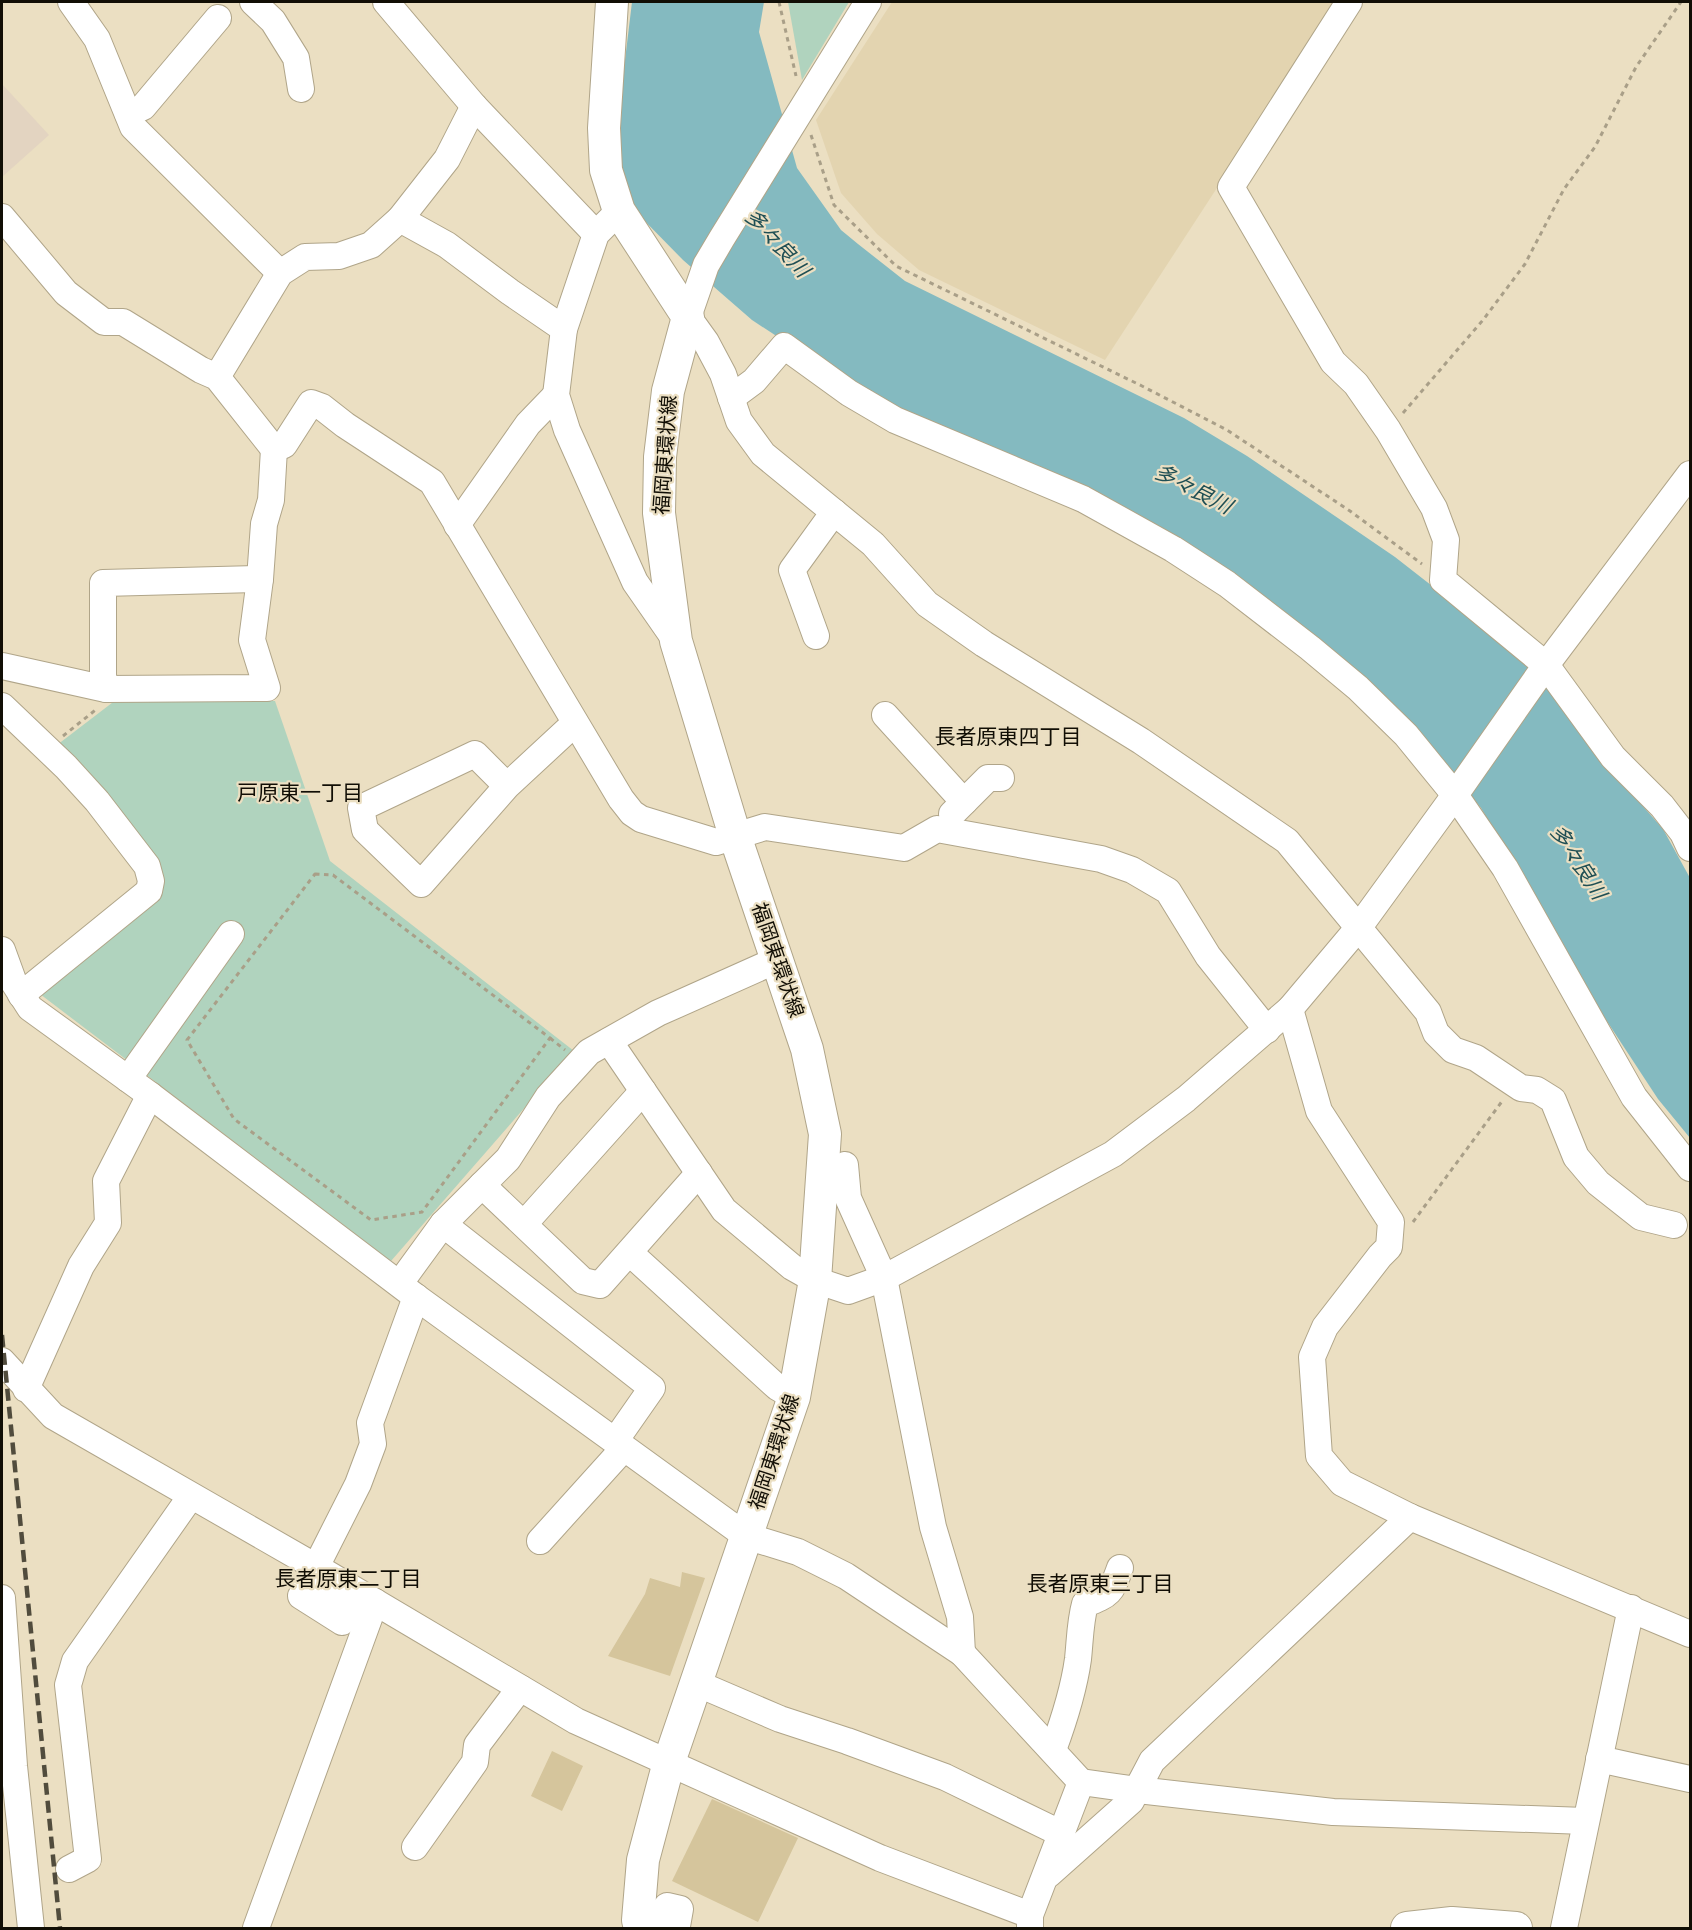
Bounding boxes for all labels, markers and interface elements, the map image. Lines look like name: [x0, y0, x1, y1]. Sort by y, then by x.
water label: 多々良川: [740, 203, 817, 283]
street label: 福岡東環状線: [648, 394, 680, 516]
water label: 多々良川: [1151, 457, 1239, 519]
district label: 長者原東四丁目: [935, 723, 1082, 748]
district label: 戸原東一丁目: [237, 779, 363, 804]
water label: 多々良川: [1546, 819, 1614, 905]
street label: 福岡東環状線: [748, 899, 810, 1020]
street label: 福岡東環状線: [743, 1391, 803, 1512]
district label: 長者原東二丁目: [275, 1565, 422, 1590]
district label: 長者原東三丁目: [1027, 1570, 1174, 1595]

